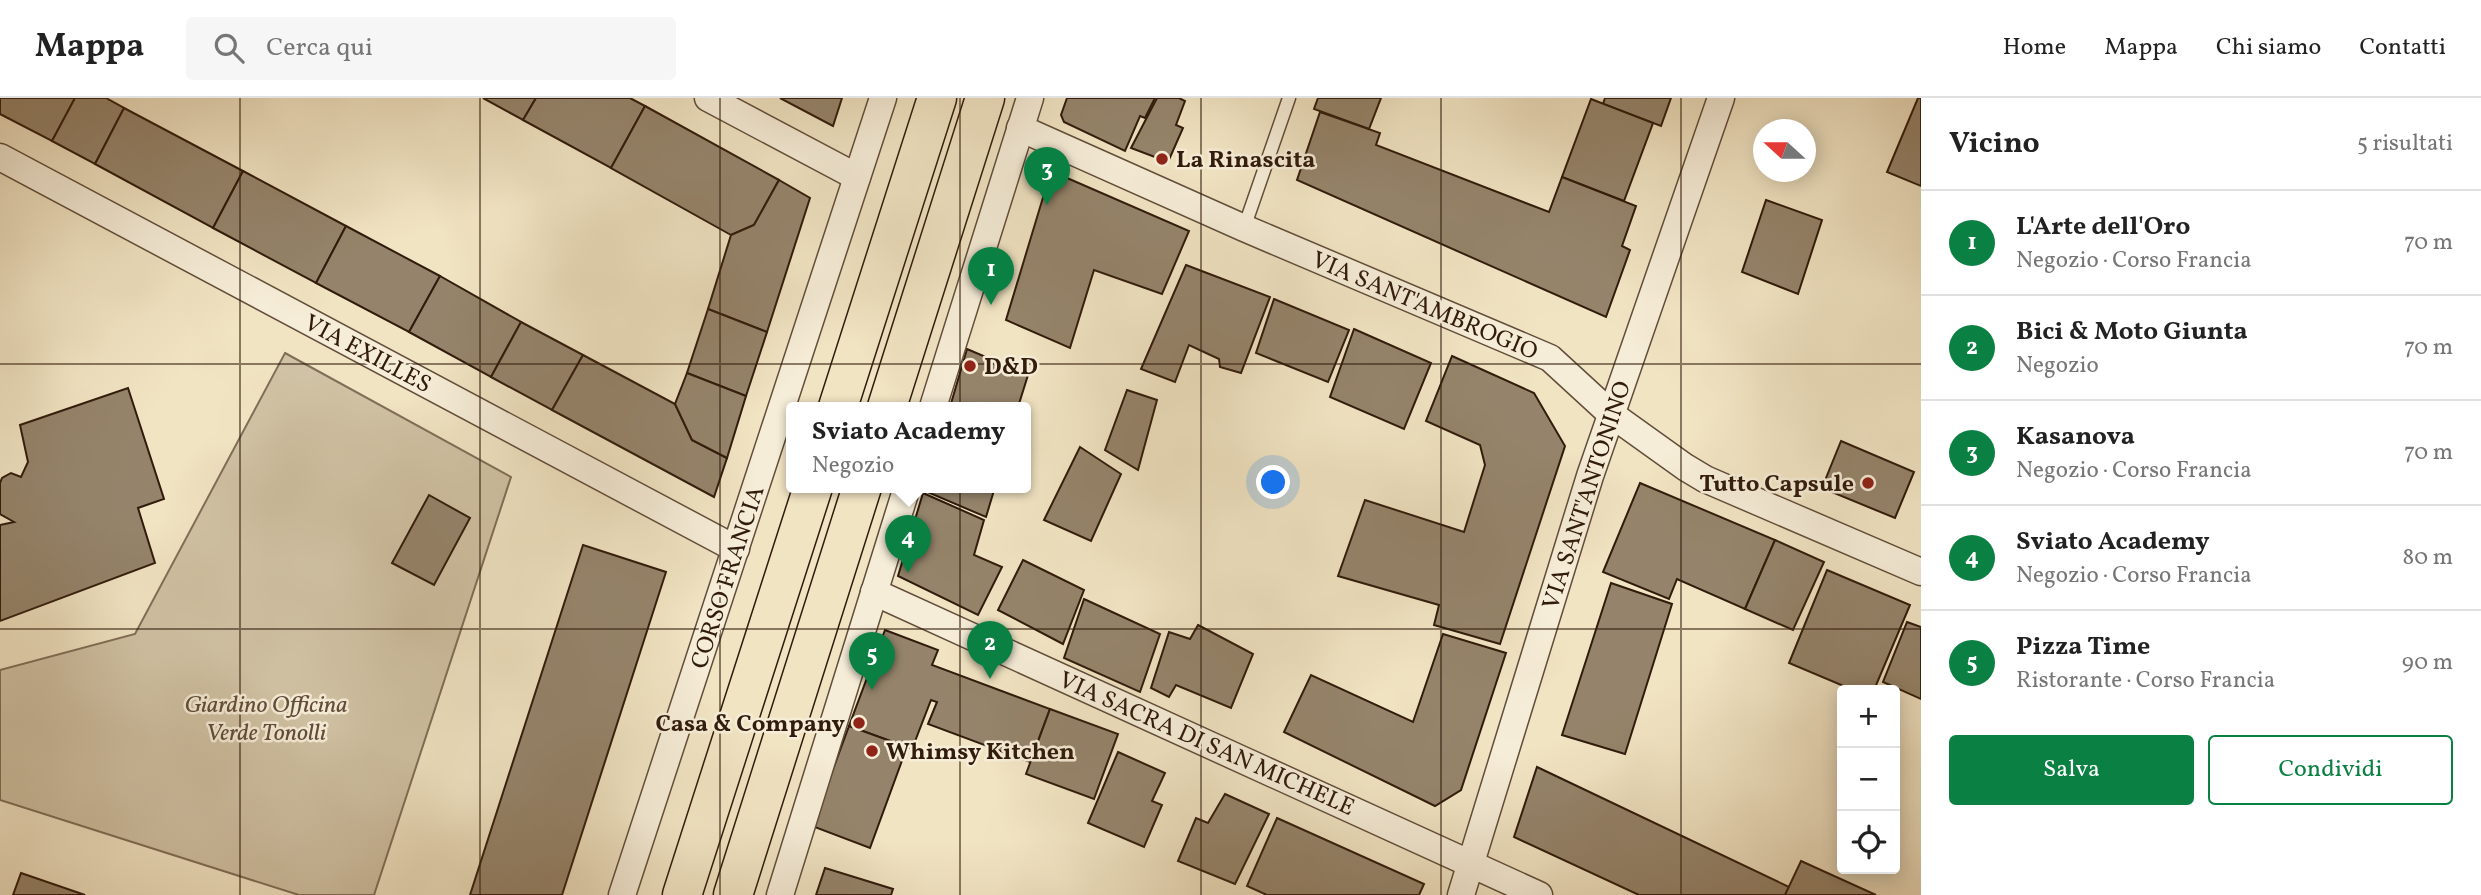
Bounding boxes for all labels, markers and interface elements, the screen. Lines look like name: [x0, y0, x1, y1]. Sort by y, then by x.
search box: [186, 17, 676, 80]
text: Mappa: [35, 25, 144, 71]
icon: search: [210, 29, 248, 67]
text: Cerca qui: [266, 30, 373, 66]
text: Home: [2003, 31, 2066, 65]
text: Mappa: [2104, 31, 2178, 65]
text: Chi siamo: [2216, 31, 2321, 65]
text: Contatti: [2359, 31, 2446, 65]
north arrow: [1753, 119, 1816, 182]
text: Vicino: [1949, 123, 2040, 165]
text: 5 risultati: [2357, 128, 2453, 160]
place label: La Rinascita: [1176, 144, 1315, 178]
pin: 3: [1024, 147, 1070, 205]
marker: La Rinascita: [1154, 151, 1170, 167]
text: L'Arte dell'Oro: [2016, 209, 2190, 245]
text: 1: [1967, 227, 1977, 259]
text: 70 m: [2404, 227, 2453, 259]
street label: VIA SANT'AMBROGIO: [1306, 244, 1543, 370]
text: Negozio · Corso Francia: [2016, 245, 2252, 277]
pin: 1: [968, 247, 1014, 305]
street label: VIA EXILLES: [297, 307, 437, 403]
text: Bici & Moto Giunta: [2016, 314, 2248, 350]
text: 2: [1966, 332, 1978, 364]
text: 70 m: [2404, 332, 2453, 364]
text: Negozio: [2016, 350, 2099, 382]
place label: D&D: [984, 351, 1038, 385]
marker: D&D: [962, 358, 978, 374]
street label: VIA SANT'ANTONINO: [1535, 377, 1641, 614]
popup: [786, 402, 1031, 493]
text: Sviato Academy: [812, 414, 1005, 450]
text: Kasanova: [2016, 419, 2135, 455]
text: 3: [1966, 437, 1978, 469]
text: 70 m: [2404, 437, 2453, 469]
text: Negozio: [812, 450, 894, 482]
text: Negozio · Corso Francia: [2016, 455, 2252, 487]
your location: [1256, 465, 1290, 499]
place label: Tutto Capsule: [1699, 468, 1854, 502]
marker: Tutto Capsule: [1860, 475, 1876, 491]
street label: CORSO FRANCIA: [683, 482, 775, 673]
pin: 4: [885, 515, 931, 573]
text: Sviato Academy: [2016, 524, 2210, 560]
text: 4: [1965, 542, 1979, 574]
text: 80 m: [2403, 542, 2453, 574]
text: Negozio · Corso Francia: [2016, 560, 2252, 592]
pin: 2: [967, 621, 1013, 679]
text: Pizza Time: [2016, 629, 2150, 665]
pin: 5: [849, 632, 895, 690]
text: 5: [1966, 647, 1978, 679]
text: 90 m: [2402, 647, 2453, 679]
street label: VIA SACRA DI SAN MICHELE: [1053, 664, 1360, 826]
text: Ristorante · Corso Francia: [2016, 665, 2275, 697]
map controls: [1837, 685, 1900, 874]
button: +: [1837, 685, 1900, 748]
park label: Giardino Officina Verde Tonolli: [184, 689, 348, 751]
place label: Casa & Company: [655, 708, 846, 742]
marker: Casa & Company: [851, 715, 867, 731]
button: Salva: [1949, 735, 2194, 805]
button: Condividi: [2208, 735, 2453, 805]
place label: Whimsy Kitchen: [886, 736, 1075, 770]
marker: Whimsy Kitchen: [864, 743, 880, 759]
button: −: [1837, 748, 1900, 811]
button: locate: [1837, 811, 1900, 874]

